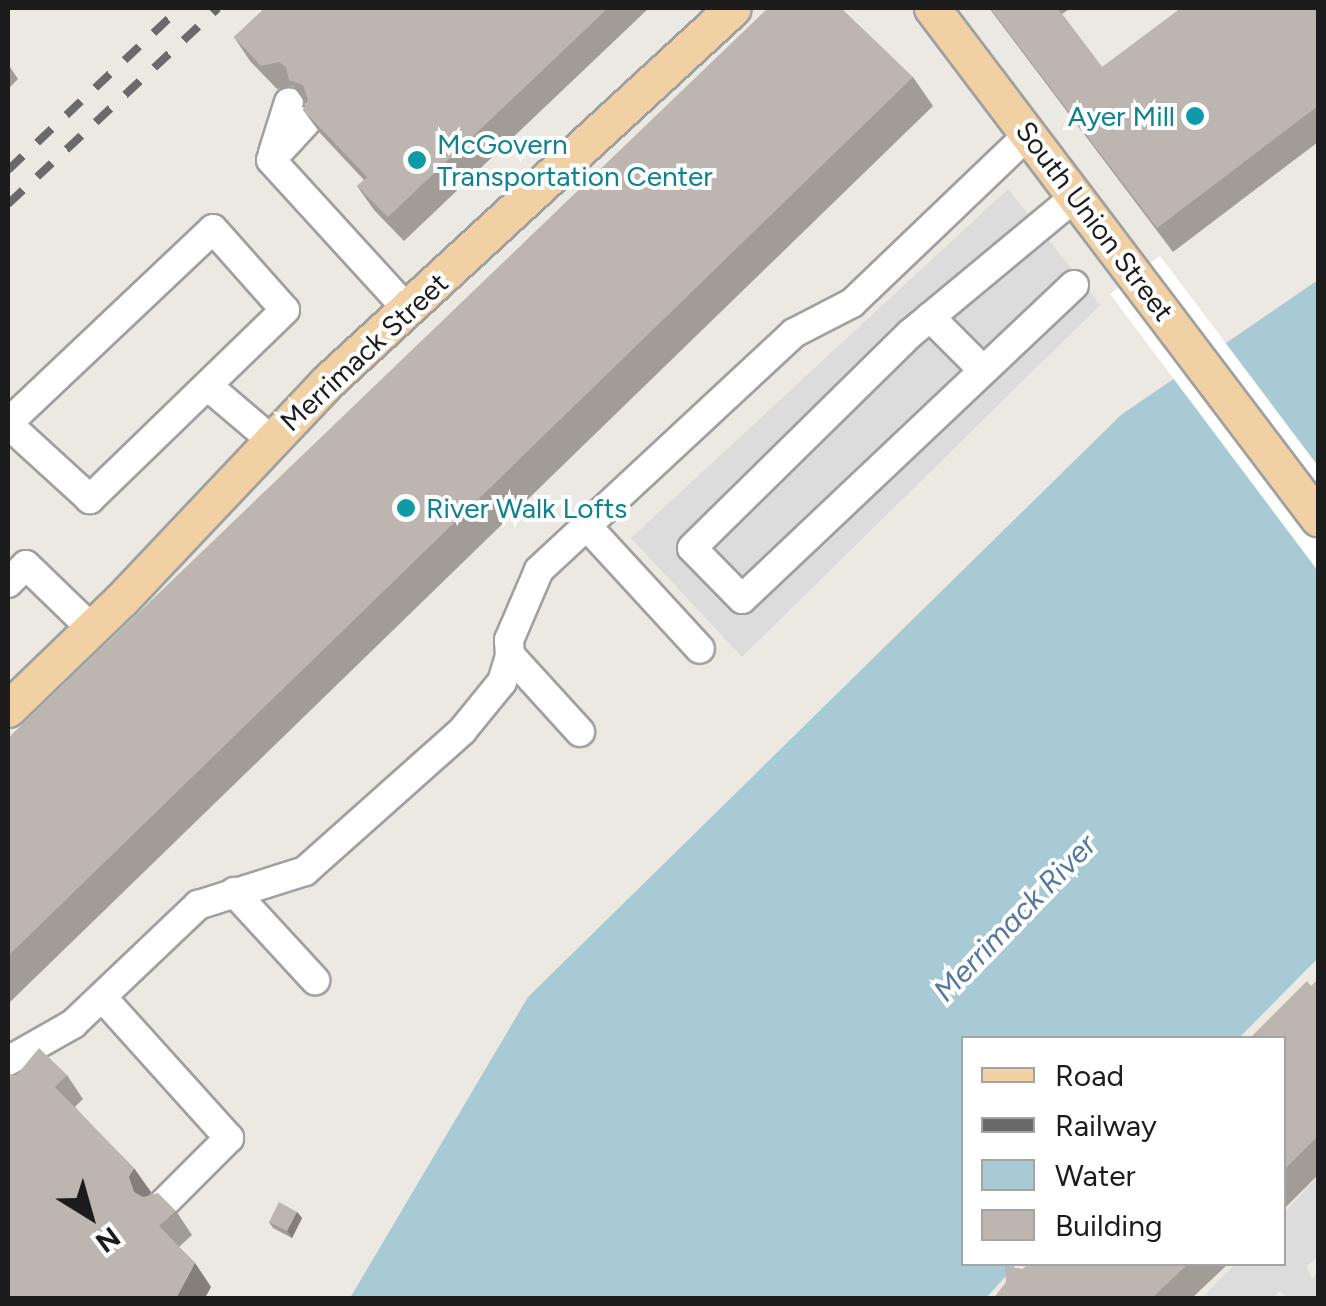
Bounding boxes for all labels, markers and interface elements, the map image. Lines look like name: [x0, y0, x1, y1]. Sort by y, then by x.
place label: Ayer Mill: [1068, 99, 1175, 133]
marker: Ayer Mill: [1184, 105, 1206, 127]
street label: South Union Street: [1009, 115, 1181, 327]
place label: McGovern Transportation Center: [437, 127, 713, 193]
marker: McGovern Transportation Center: [406, 149, 428, 171]
street label: Merrimack Street: [273, 266, 455, 438]
place label: River Walk Lofts: [426, 491, 627, 525]
marker: River Walk Lofts: [395, 497, 417, 519]
water label: Merrimack River: [926, 827, 1104, 1009]
legend: [961, 1036, 1286, 1266]
text: Road: [1055, 1057, 1124, 1094]
text: Railway: [1055, 1107, 1157, 1144]
text: Water: [1055, 1157, 1136, 1194]
north arrow: [40, 1166, 140, 1266]
text: Building: [1055, 1207, 1163, 1244]
text: N: [89, 1220, 127, 1260]

